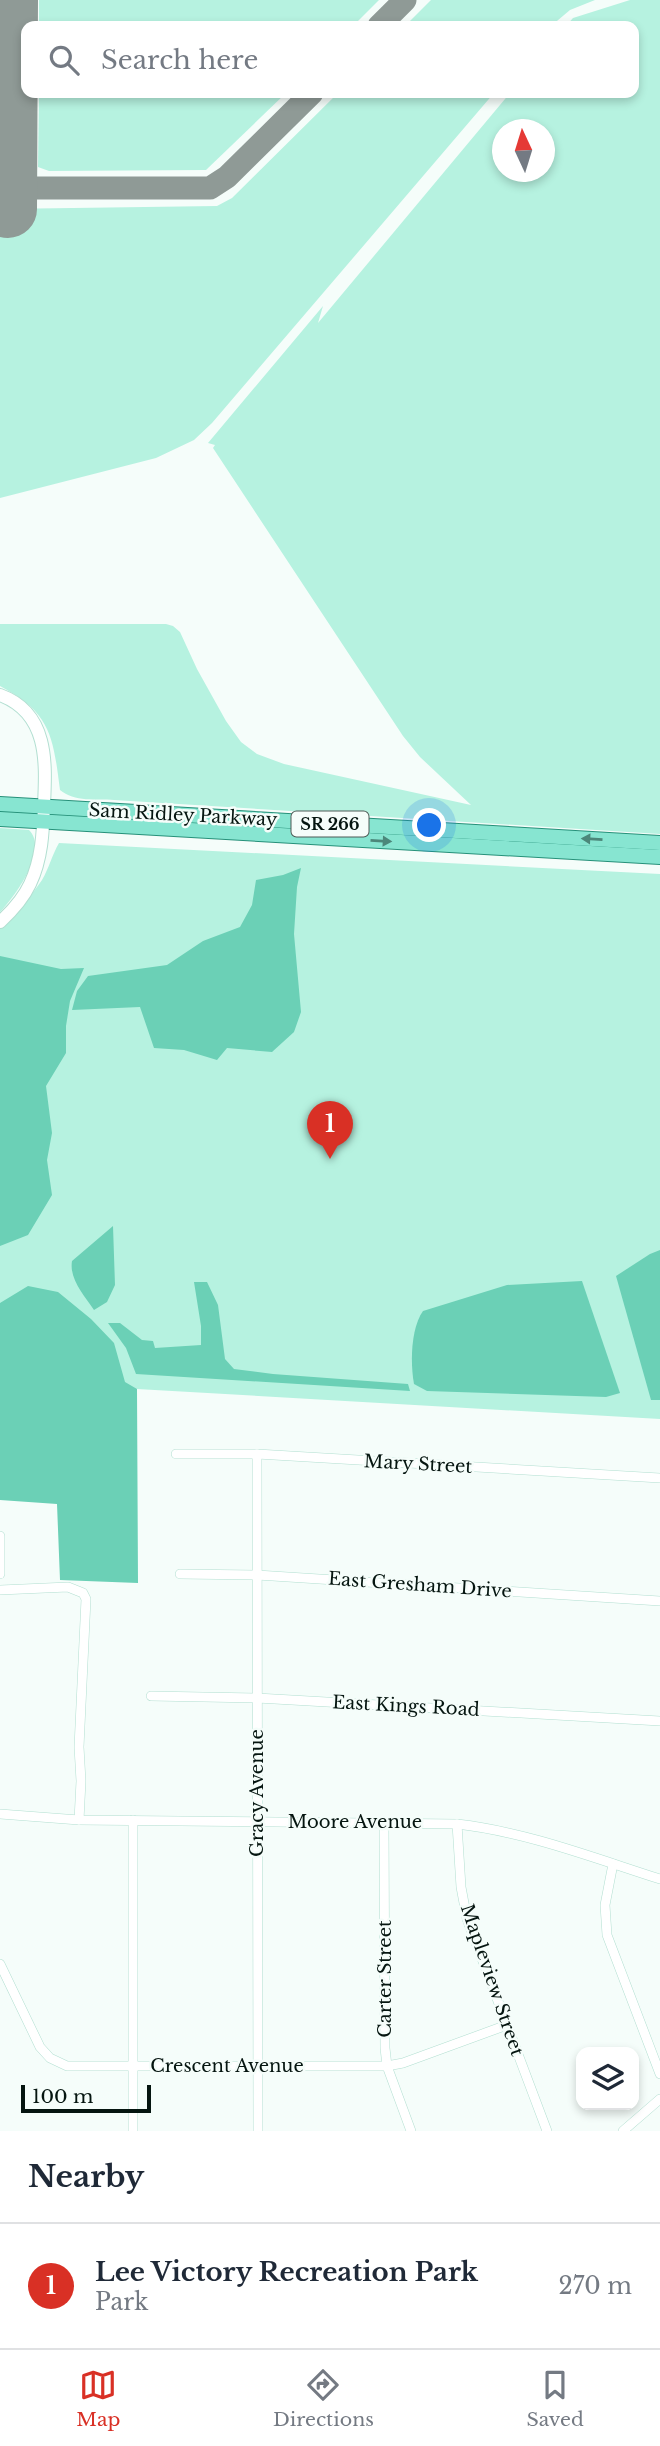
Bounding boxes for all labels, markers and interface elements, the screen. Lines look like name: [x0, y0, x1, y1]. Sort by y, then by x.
search box: [21, 21, 639, 98]
icon: search: [45, 41, 83, 79]
text: Search here: [101, 44, 258, 76]
north arrow: [492, 119, 555, 182]
street label: Sam Ridley Parkway: [88, 799, 278, 831]
your location: [412, 808, 446, 842]
road number: SR 266: [292, 811, 368, 836]
one-way arrow: [581, 834, 603, 845]
one-way arrow: [370, 836, 392, 847]
pin: 1: [307, 1101, 353, 1159]
street label: Mary Street: [363, 1450, 473, 1478]
street label: East Gresham Drive: [327, 1568, 513, 1602]
street label: East Kings Road: [332, 1691, 480, 1721]
street label: Gracy Avenue: [246, 1729, 268, 1857]
street label: Moore Avenue: [288, 1811, 422, 1833]
street label: Mapleview Street: [456, 1901, 528, 2059]
street label: Carter Street: [374, 1920, 396, 2038]
map controls: [576, 2047, 639, 2110]
button: layers: [576, 2047, 639, 2110]
street label: Crescent Avenue: [150, 2055, 304, 2077]
scale bar: [21, 2082, 150, 2114]
text: 100 m: [32, 2085, 93, 2108]
text: Nearby: [28, 2158, 144, 2195]
text: Lee Victory Recreation Park: [95, 2256, 478, 2288]
text: 1: [46, 2272, 56, 2300]
text: 270 m: [559, 2272, 632, 2300]
text: Park: [95, 2288, 148, 2316]
tab: Map: [76, 2366, 120, 2431]
tab: Directions: [273, 2366, 374, 2431]
tab: Saved: [526, 2366, 584, 2431]

